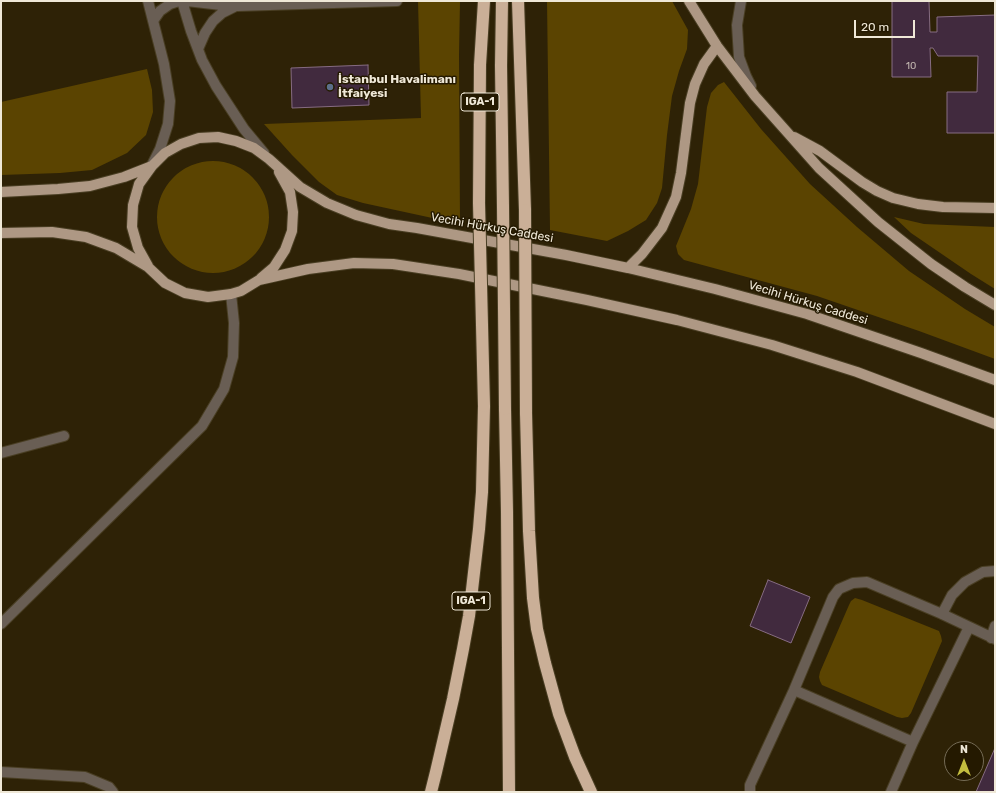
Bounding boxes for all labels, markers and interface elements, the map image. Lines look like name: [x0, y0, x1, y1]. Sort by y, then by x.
scale bar: [856, 12, 917, 38]
text: 20 m: [861, 20, 889, 34]
house number: 10: [906, 60, 916, 72]
place label: İstanbul Havalimanı İtfaiyesi: [338, 73, 456, 101]
marker: İstanbul Havalimanı İtfaiyesi: [325, 82, 335, 92]
road number: IGA-1: [461, 93, 499, 111]
street label: Vecihi Hürkuş Caddesi: [430, 210, 554, 246]
street label: Vecihi Hürkuş Caddesi: [747, 278, 869, 328]
road number: IGA-1: [452, 592, 490, 610]
north arrow: [944, 741, 984, 781]
text: N: [960, 743, 968, 756]

